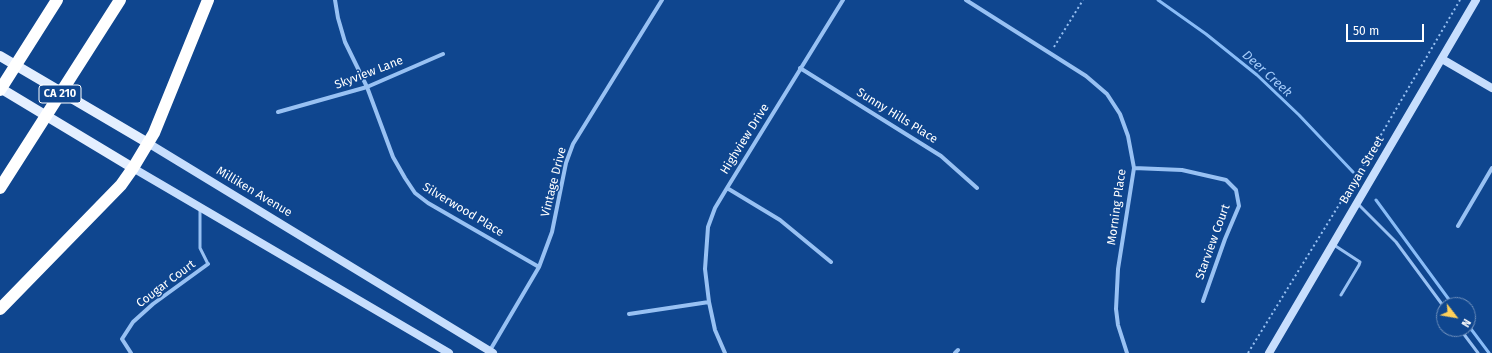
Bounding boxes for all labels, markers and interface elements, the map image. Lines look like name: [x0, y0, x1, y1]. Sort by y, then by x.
scale bar: [1348, 16, 1426, 42]
text: 50 m: [1353, 24, 1379, 38]
water label: Deer Creek: [1239, 47, 1295, 101]
street label: Skyview Lane: [333, 53, 405, 93]
road number: CA 210: [39, 85, 81, 103]
street label: Sunny Hills Place: [854, 85, 940, 147]
street label: Highview Drive: [718, 101, 772, 177]
street label: Banyan Street: [1337, 134, 1387, 206]
street label: Vintage Drive: [538, 145, 570, 219]
street label: Milliken Avenue: [214, 164, 294, 220]
street label: Morning Place: [1105, 168, 1129, 246]
street label: Silverwood Place: [420, 180, 506, 240]
street label: Starview Court: [1193, 202, 1233, 282]
street label: Cougar Court: [134, 257, 198, 311]
north arrow: [1436, 297, 1476, 337]
text: N: [1458, 316, 1473, 329]

